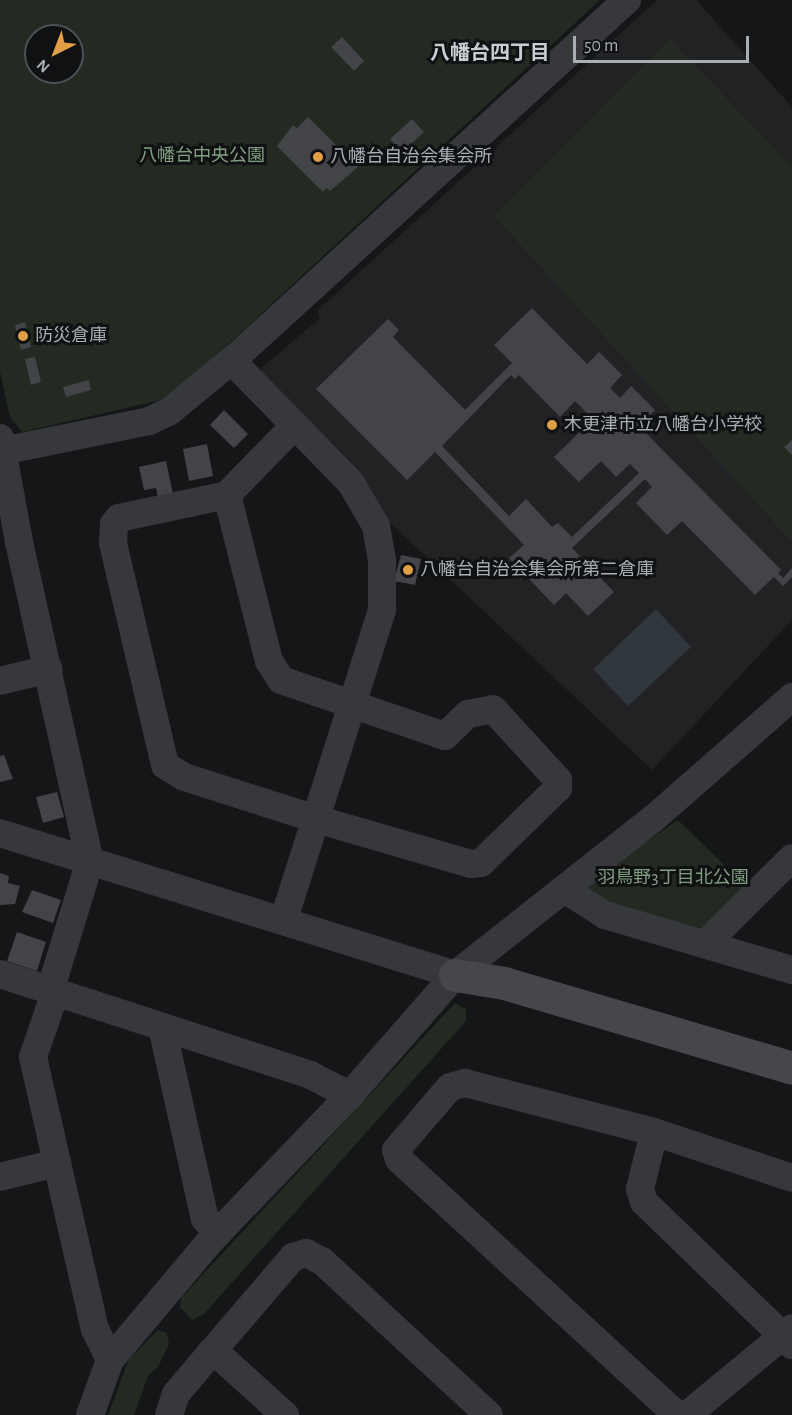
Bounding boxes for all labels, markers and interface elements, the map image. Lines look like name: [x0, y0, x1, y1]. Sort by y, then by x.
north arrow: [24, 24, 84, 84]
scale bar: [576, 24, 752, 62]
text: 50 m: [584, 37, 618, 55]
district label: 八幡台四丁目: [430, 41, 550, 65]
text: N: [34, 56, 53, 76]
park label: 八幡台中央公園: [139, 145, 265, 167]
place label: 八幡台自治会集会所: [330, 146, 492, 168]
marker: 八幡台自治会集会所: [311, 150, 325, 164]
place label: 防災倉庫: [35, 325, 107, 347]
marker: 防災倉庫: [16, 329, 30, 343]
place label: 木更津市立八幡台小学校: [564, 414, 762, 436]
marker: 木更津市立八幡台小学校: [545, 418, 559, 432]
place label: 八幡台自治会集会所第二倉庫: [420, 559, 654, 581]
marker: 八幡台自治会集会所第二倉庫: [401, 563, 415, 577]
park label: 羽鳥野3丁目北公園: [597, 867, 749, 889]

